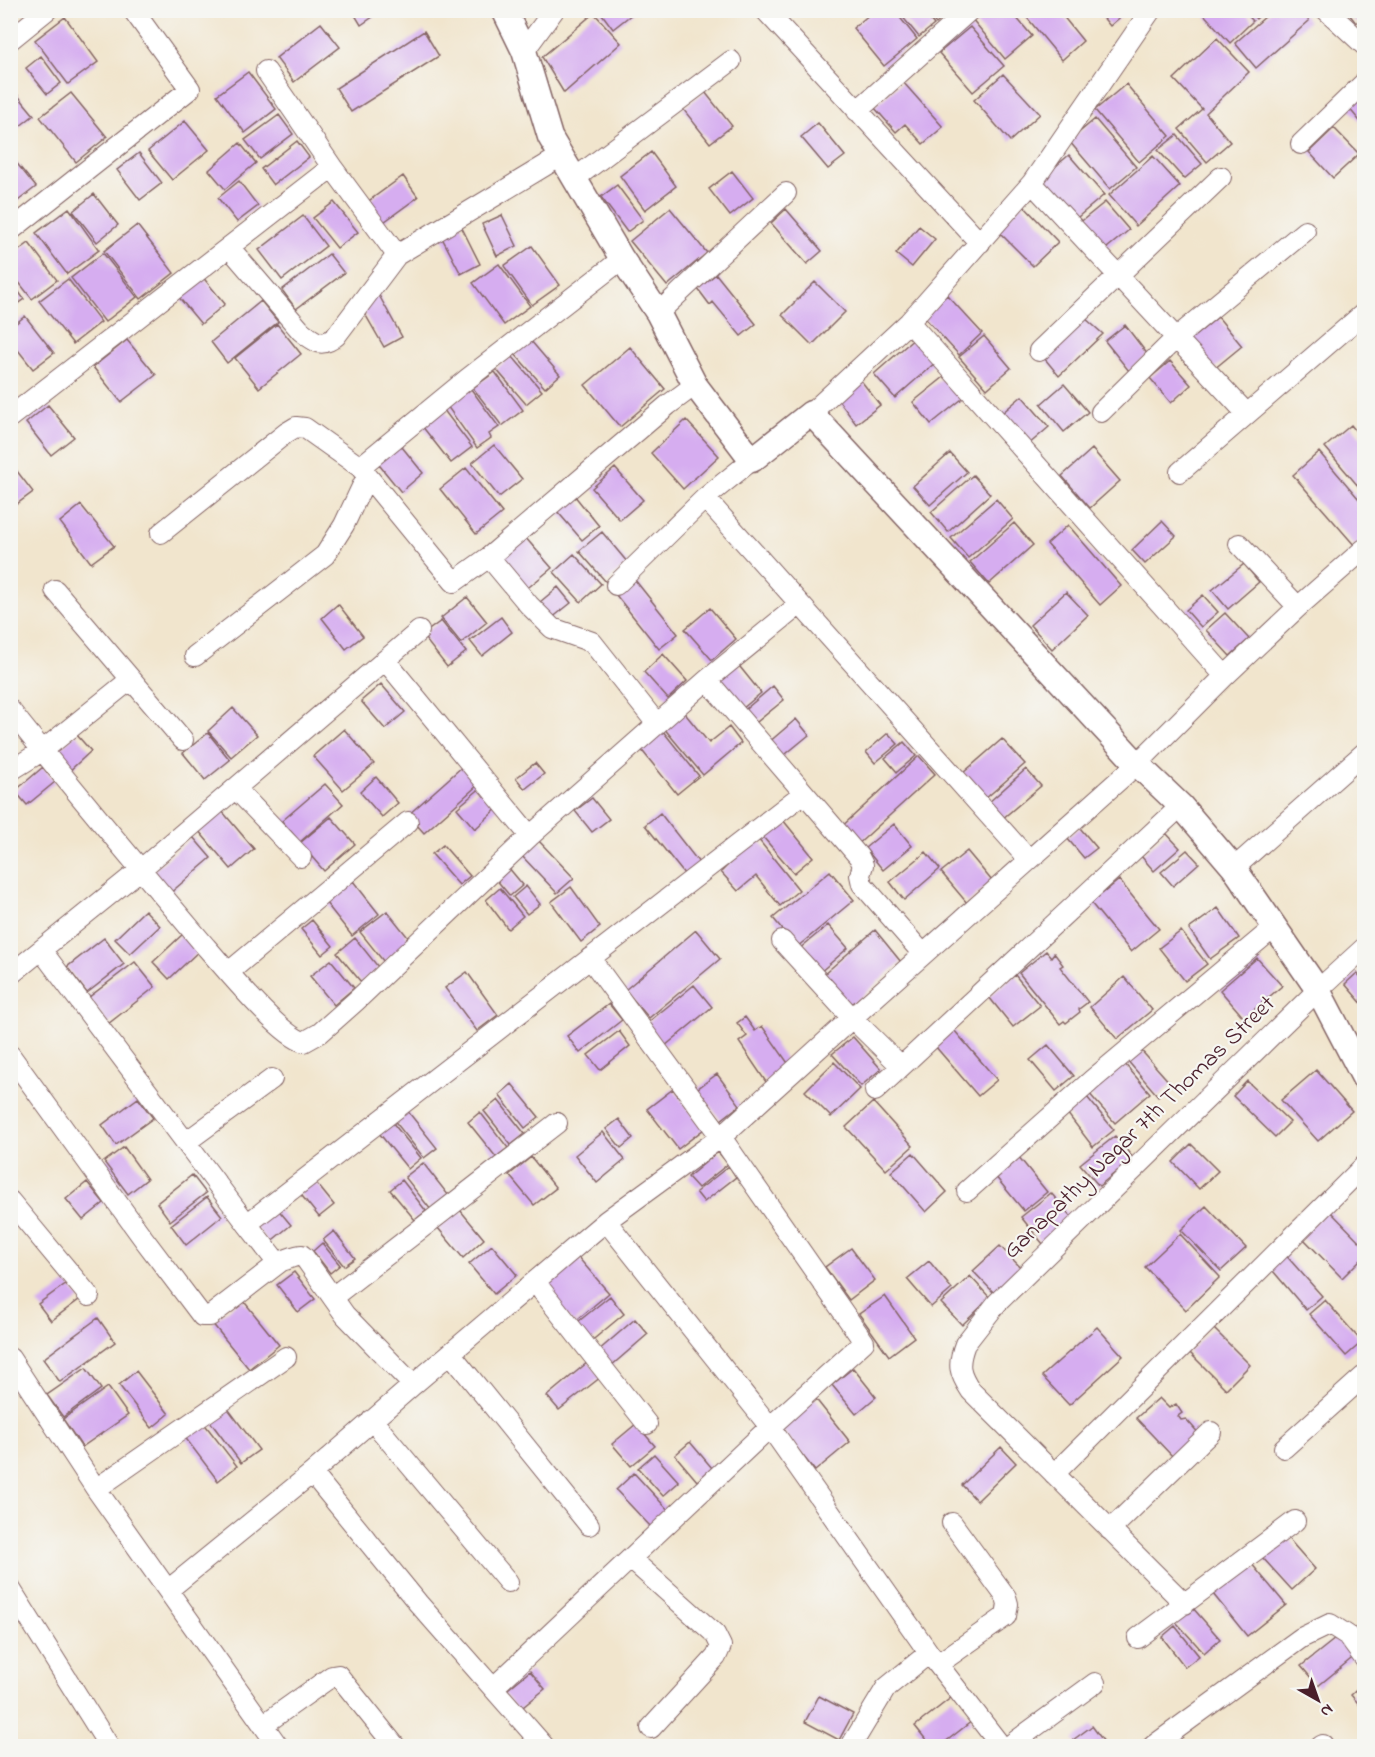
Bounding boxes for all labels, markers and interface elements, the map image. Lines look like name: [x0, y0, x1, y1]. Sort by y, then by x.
street label: Ganapathy Nagar 7th Thomas Street: [996, 988, 1285, 1269]
north arrow: [1288, 1670, 1348, 1730]
text: N: [1314, 1697, 1338, 1723]

